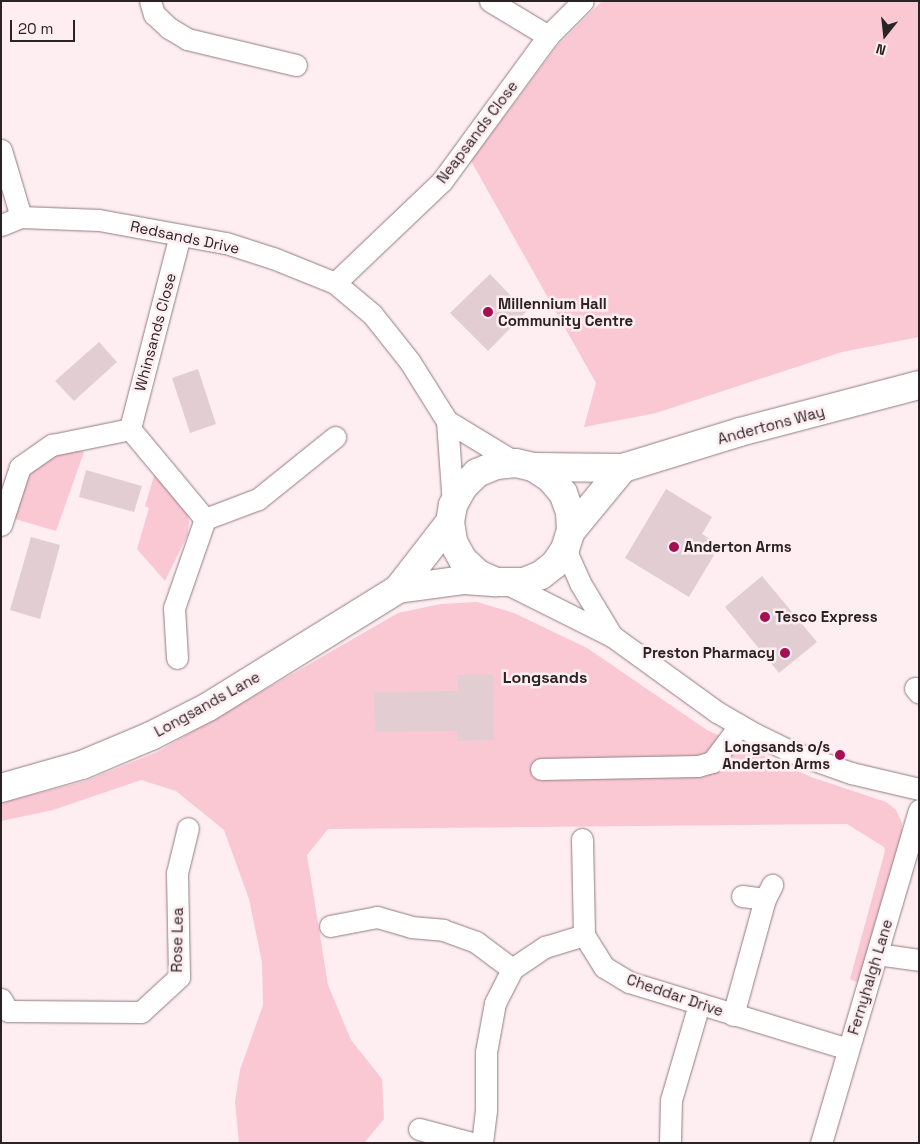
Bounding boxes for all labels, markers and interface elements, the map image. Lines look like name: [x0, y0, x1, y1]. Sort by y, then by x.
scale bar: [12, 10, 78, 42]
north arrow: [860, 10, 910, 60]
text: 20 m: [18, 19, 53, 38]
text: N: [874, 39, 888, 59]
street label: Neapsands Close: [433, 77, 521, 187]
street label: Redsands Drive: [129, 217, 241, 257]
street label: Whinsands Close: [131, 271, 179, 393]
place label: Millennium Hall Community Centre: [498, 294, 633, 329]
marker: Millennium Hall Community Centre: [482, 306, 494, 318]
street label: Andertons Way: [715, 402, 827, 448]
place label: Anderton Arms: [684, 538, 792, 556]
marker: Anderton Arms: [668, 541, 680, 553]
place label: Tesco Express: [775, 608, 878, 626]
marker: Tesco Express: [759, 611, 771, 623]
place label: Preston Pharmacy: [643, 644, 775, 662]
marker: Preston Pharmacy: [779, 647, 791, 659]
street label: Longsands Lane: [151, 667, 263, 741]
district label: Longsands: [503, 668, 587, 688]
place label: Longsands o/s Anderton Arms: [722, 737, 830, 772]
marker: Longsands o/s Anderton Arms: [834, 749, 846, 761]
street label: Rose Lea: [167, 907, 187, 973]
street label: Fernyhalgh Lane: [844, 917, 896, 1037]
street label: Cheddar Drive: [624, 970, 726, 1020]

